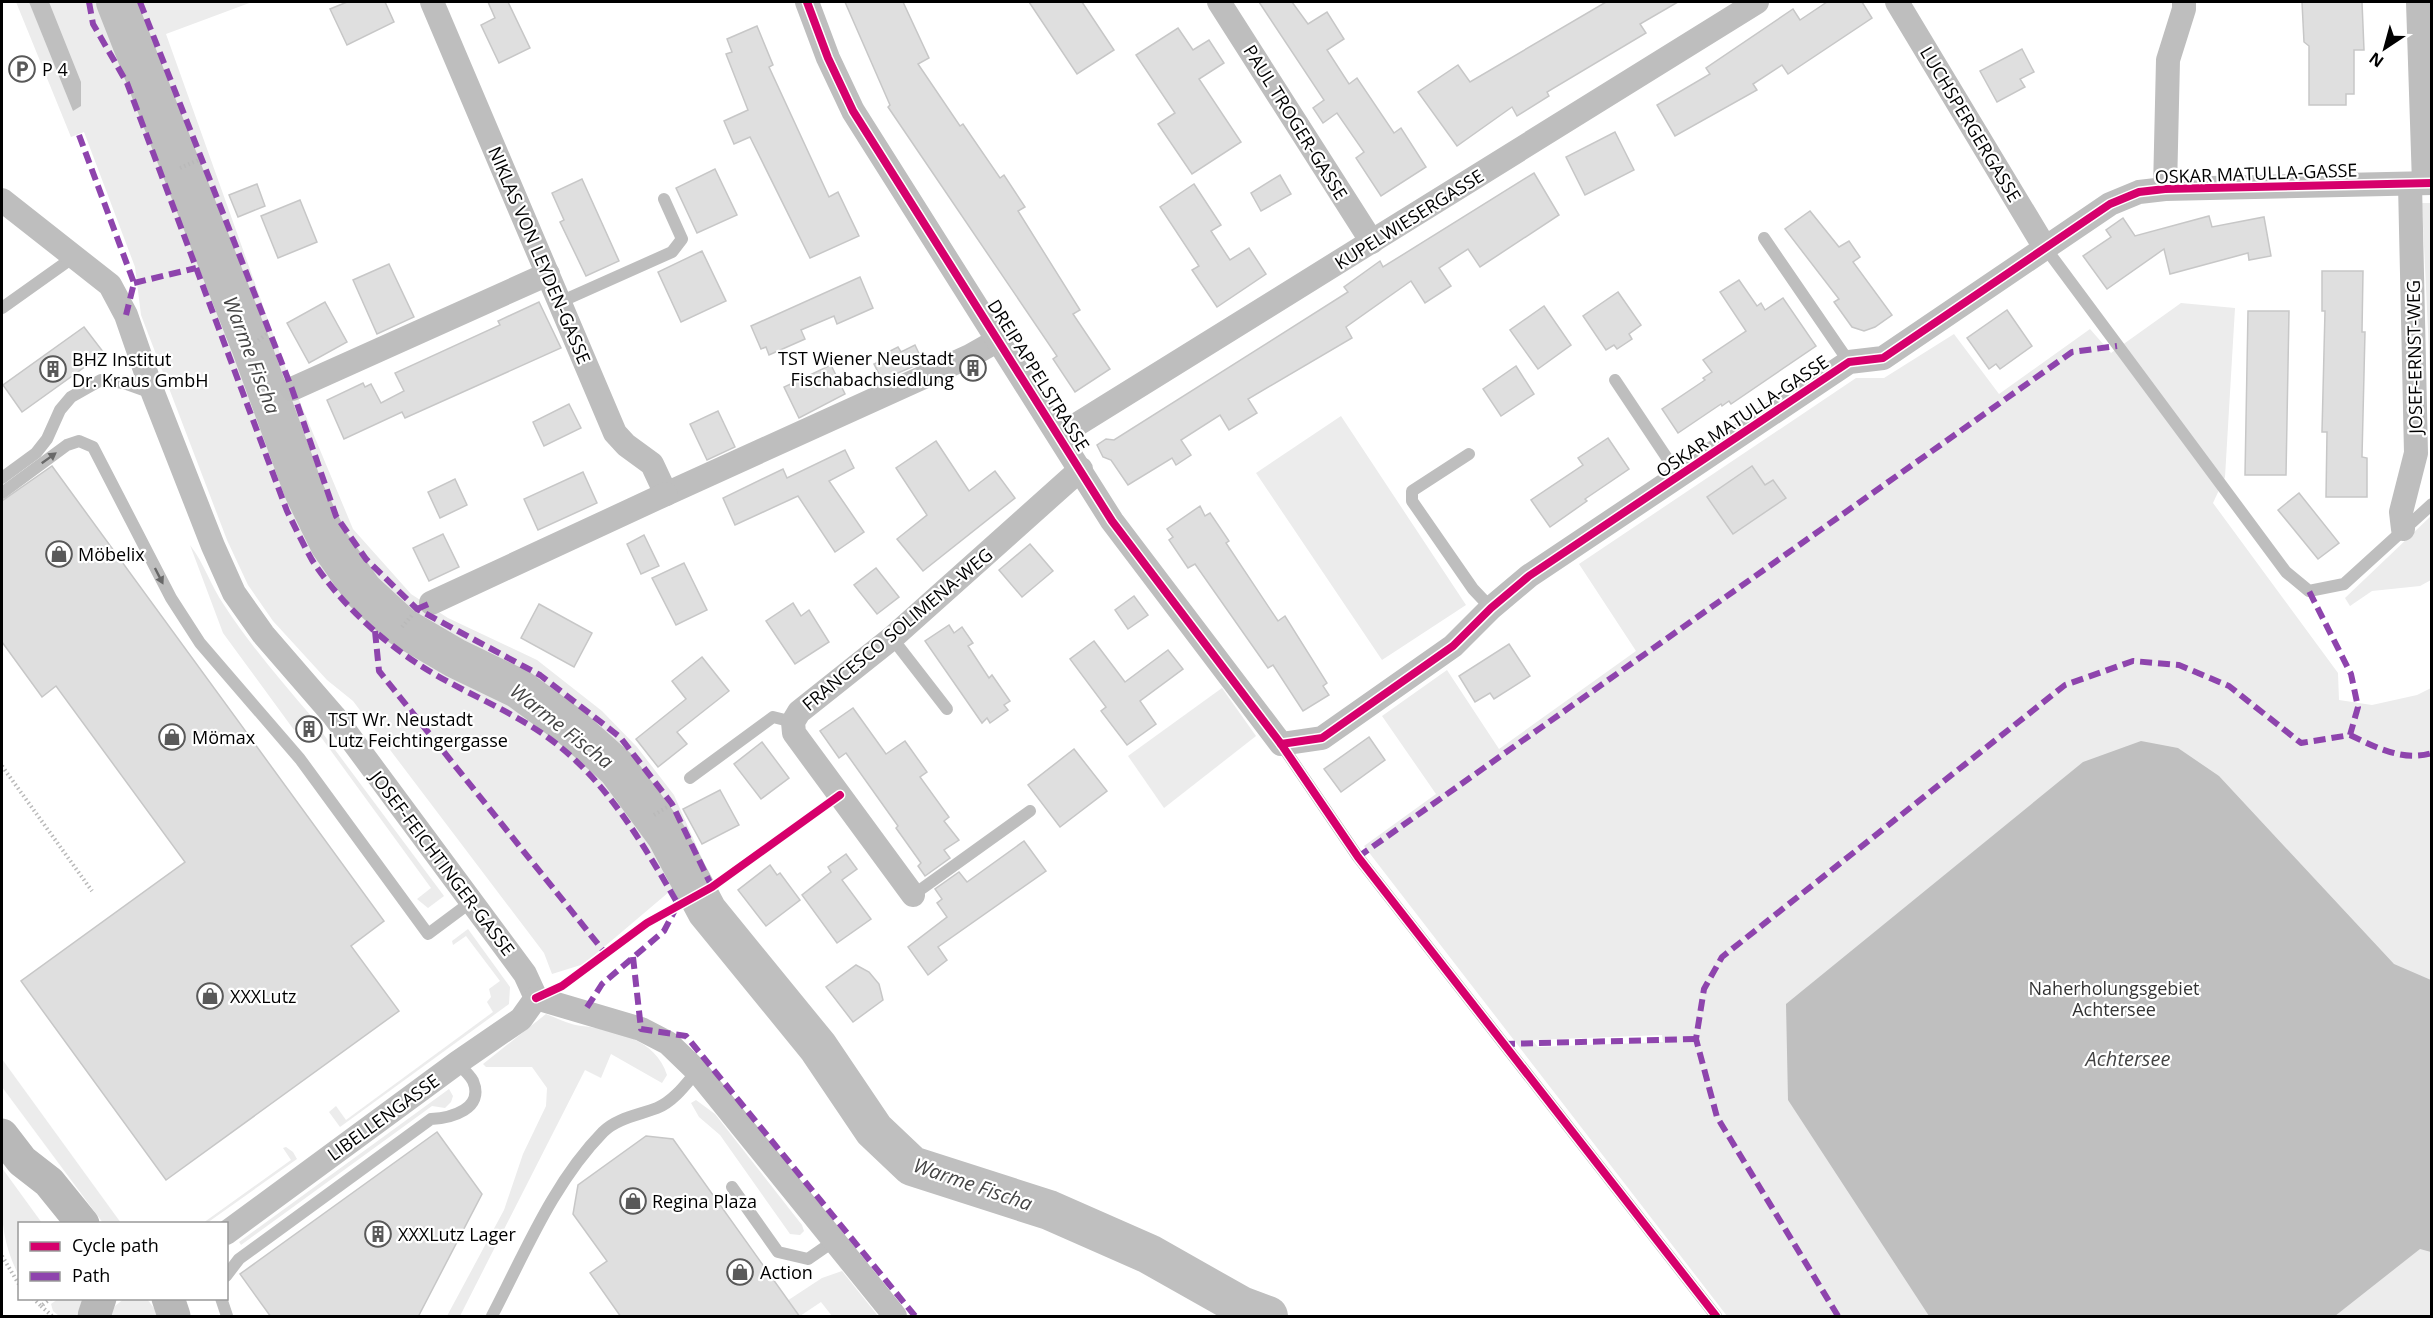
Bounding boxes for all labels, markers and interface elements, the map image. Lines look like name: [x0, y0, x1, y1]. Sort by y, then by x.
north arrow: [2355, 18, 2415, 78]
street label: PAUL TROGER-GASSE: [1238, 40, 1354, 204]
street label: LUCHSPERGERGASSE: [1915, 42, 2027, 206]
text: N: [2364, 47, 2388, 73]
parking icon: P 4: [7, 54, 37, 84]
place label: P 4: [42, 57, 68, 81]
street label: NIKLAS VON LEYDEN-GASSE: [483, 143, 597, 367]
street label: OSKAR MATULLA-GASSE: [2154, 157, 2358, 189]
street label: KUPELWIESERGASSE: [1330, 163, 1488, 275]
street label: JOSEF-ERNST-WEG: [2401, 280, 2427, 436]
water label: Warme Fischa: [217, 292, 287, 418]
street label: DREIPAPPELSTRASSE: [983, 295, 1095, 455]
place label: TST Wiener Neustadt Fischabachsiedlung: [778, 346, 954, 391]
place label: BHZ Institut Dr. Kraus GmbH: [72, 347, 209, 392]
street label: OSKAR MATULLA-GASSE: [1651, 349, 1833, 483]
building icon: TST Wiener Neustadt Fischabachsiedlung: [958, 353, 988, 383]
building icon: BHZ Institut Dr. Kraus GmbH: [38, 354, 68, 384]
one-way arrow: [40, 452, 56, 464]
shop icon: Möbelix: [44, 539, 74, 569]
place label: Möbelix: [78, 542, 145, 566]
street label: FRANCESCO SOLIMENA-WEG: [797, 542, 997, 716]
one-way arrow: [154, 567, 164, 584]
water label: Warme Fischa: [505, 677, 619, 775]
place label: TST Wr. Neustadt Lutz Feichtingergasse: [328, 707, 508, 752]
building icon: TST Wr. Neustadt Lutz Feichtingergasse: [294, 714, 324, 744]
shop icon: Mömax: [157, 722, 187, 752]
place label: Mömax: [192, 725, 256, 749]
street label: JOSEF-FEICHTINGER-GASSE: [364, 764, 520, 960]
park label: Naherholungsgebiet Achtersee: [2029, 976, 2199, 1021]
shop icon: XXXLutz: [195, 981, 225, 1011]
place label: XXXLutz: [230, 984, 296, 1008]
water label: Achtersee: [2084, 1045, 2170, 1072]
street label: LIBELLENGASSE: [322, 1068, 444, 1166]
water label: Warme Fischa: [910, 1151, 1036, 1217]
shop icon: Regina Plaza: [618, 1186, 648, 1216]
place label: Regina Plaza: [652, 1189, 757, 1213]
building icon: XXXLutz Lager: [363, 1219, 393, 1249]
legend: [18, 1222, 228, 1300]
place label: XXXLutz Lager: [398, 1222, 516, 1246]
text: Cycle path: [72, 1233, 159, 1257]
shop icon: Action: [725, 1257, 755, 1287]
place label: Action: [760, 1260, 813, 1284]
text: Path: [72, 1263, 110, 1287]

